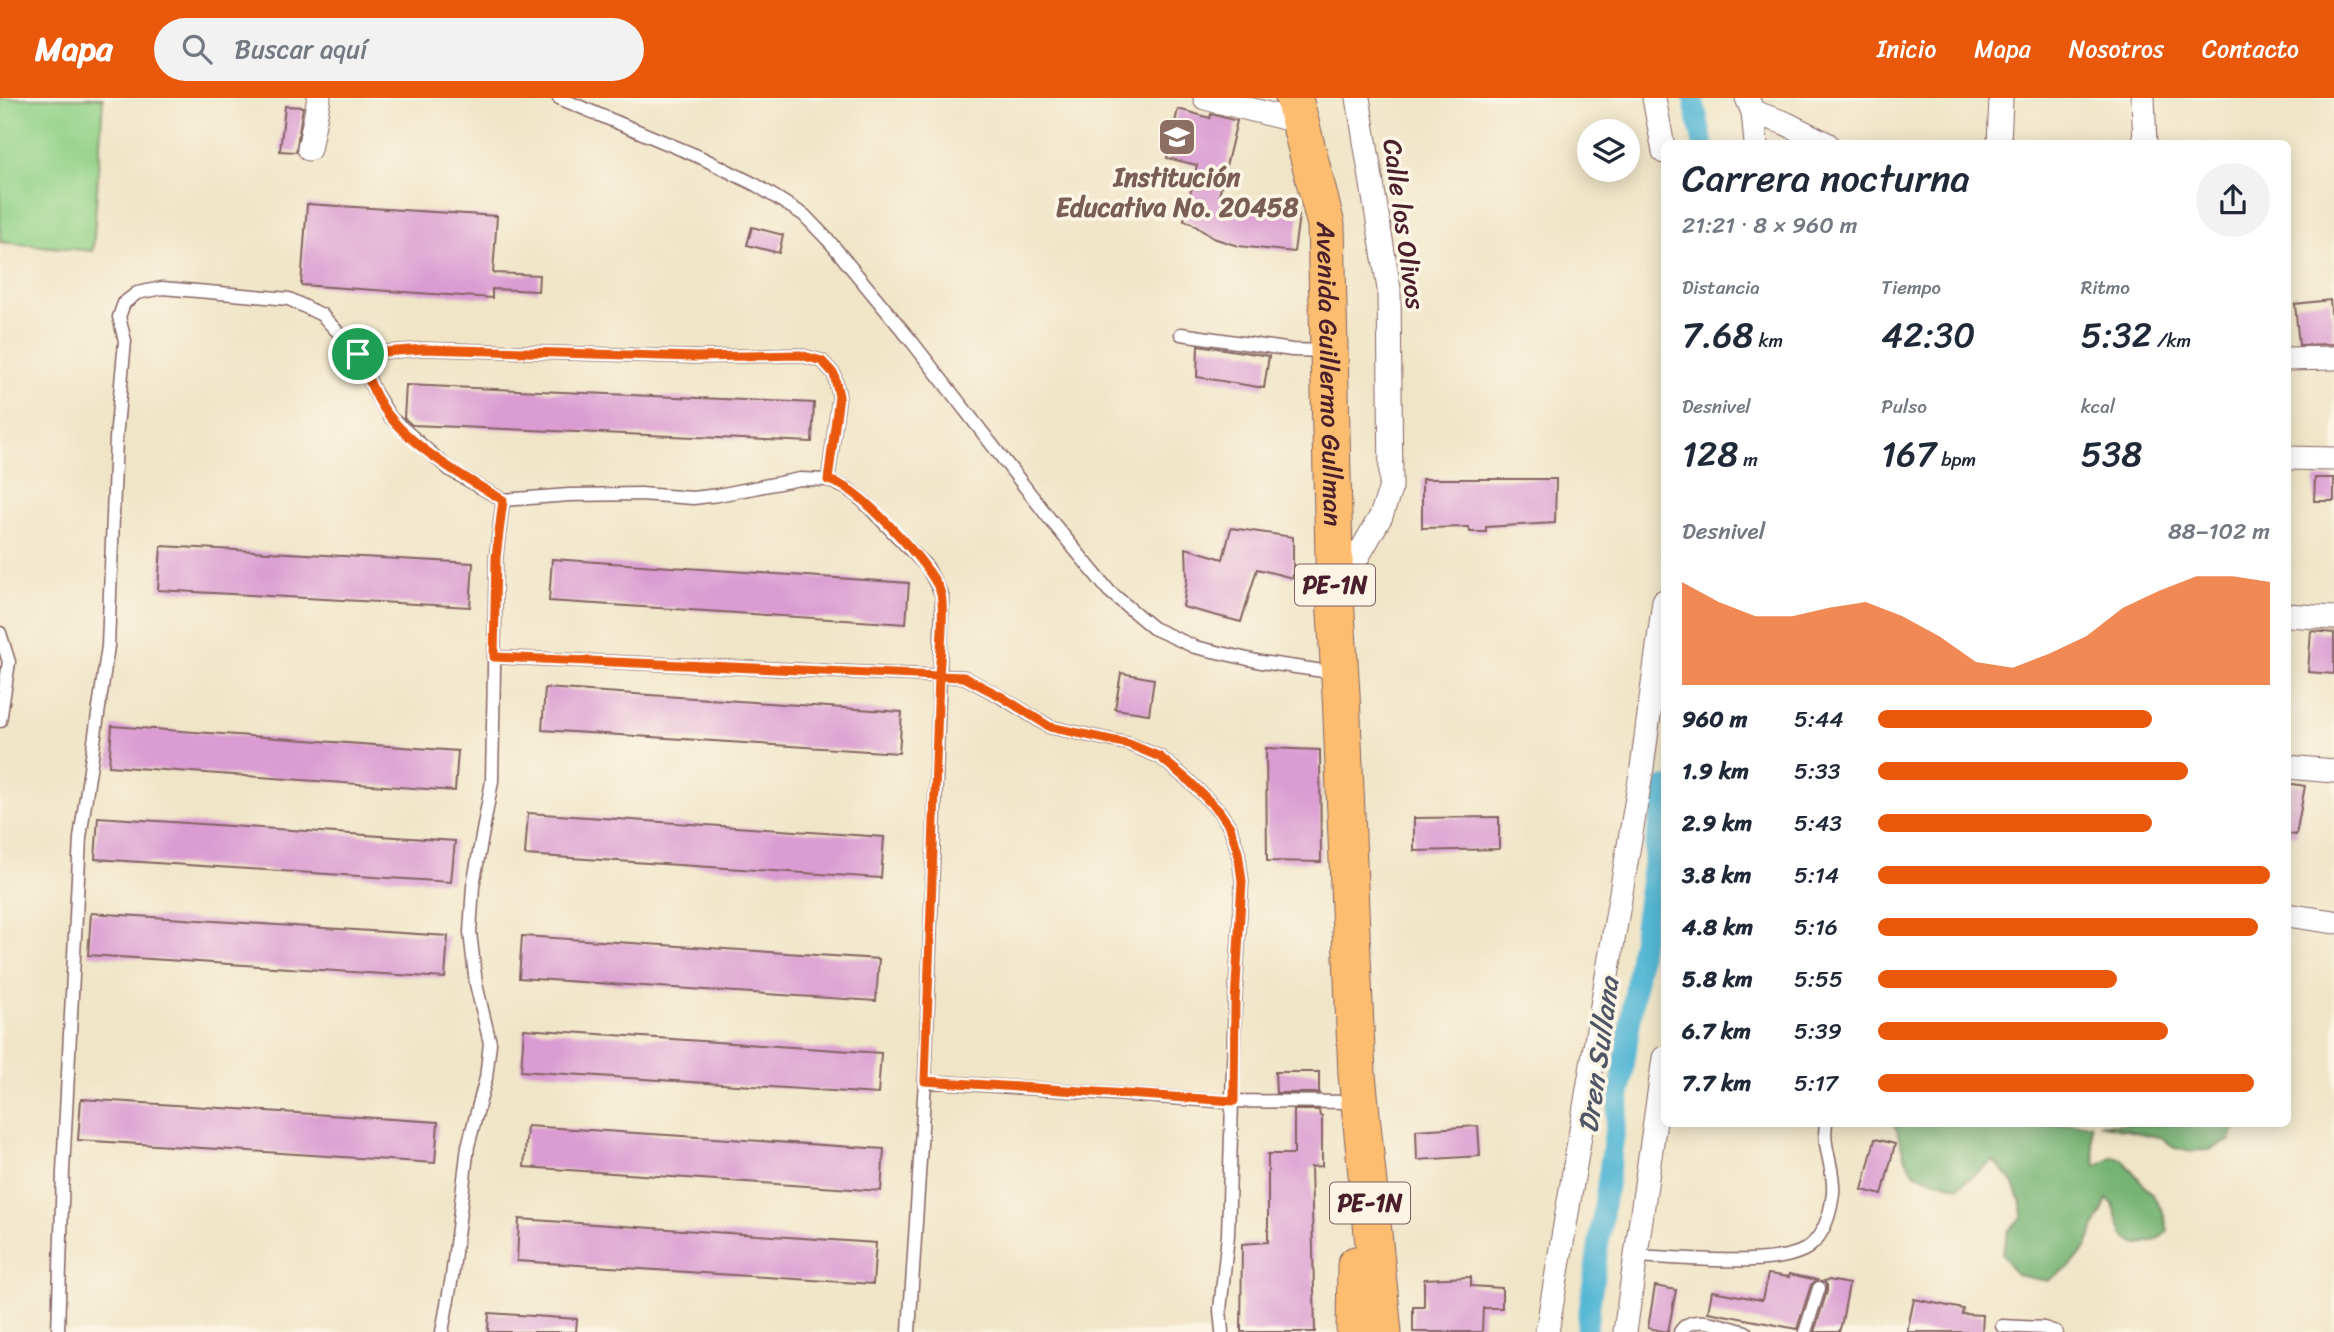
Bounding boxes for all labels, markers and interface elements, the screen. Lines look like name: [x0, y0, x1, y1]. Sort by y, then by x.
search box: [154, 18, 644, 81]
text: Mapa: [35, 20, 112, 78]
text: Buscar aquí: [234, 26, 367, 72]
text: Inicio: [1877, 28, 1936, 70]
text: Mapa: [1974, 28, 2031, 70]
text: Nosotros: [2069, 28, 2164, 70]
text: Contacto: [2202, 28, 2299, 70]
icon: search: [178, 30, 216, 68]
school or university icon: Institución Educativa No. 20458: [1156, 116, 1198, 158]
map controls: [1577, 119, 1640, 182]
button: layers: [1577, 119, 1640, 182]
street label: Calle los Olivos: [1369, 136, 1439, 313]
text: Carrera nocturna: [1682, 145, 1970, 212]
place label: Institución Educativa No. 20458: [1056, 154, 1299, 230]
button: share: [2196, 163, 2270, 237]
text: 21:21 · 8 × 960 m: [1682, 205, 1857, 246]
street label: Avenida Guillermo Gullman: [1303, 220, 1356, 527]
text: Distancia: [1682, 271, 1760, 304]
text: Tiempo: [1881, 271, 1941, 304]
text: Ritmo: [2081, 271, 2130, 304]
text: 7.68: [1682, 304, 1754, 366]
text: 42:30: [1881, 304, 1975, 366]
text: 5:32: [2081, 304, 2152, 366]
pin: [328, 324, 388, 384]
text: km: [1754, 324, 1783, 357]
text: /km: [2152, 324, 2191, 357]
icon: arrive: [339, 335, 377, 373]
text: Desnivel: [1682, 390, 1751, 423]
text: Pulso: [1881, 390, 1927, 423]
text: kcal: [2081, 390, 2115, 423]
text: 128: [1682, 423, 1738, 485]
text: 167: [1881, 423, 1936, 485]
text: 538: [2081, 423, 2142, 485]
text: m: [1738, 443, 1758, 476]
text: bpm: [1936, 443, 1976, 476]
text: Desnivel: [1682, 511, 1765, 552]
text: 88–102 m: [2168, 511, 2270, 552]
road number: PE-1N: [1295, 564, 1375, 606]
text: 960 m: [1682, 699, 1747, 740]
text: 5:44: [1794, 699, 1844, 740]
text: 1.9 km: [1682, 751, 1749, 792]
text: 5:33: [1794, 751, 1840, 792]
text: 2.9 km: [1682, 803, 1752, 844]
text: 5:43: [1794, 803, 1842, 844]
text: 3.8 km: [1682, 855, 1751, 896]
text: 5:14: [1794, 855, 1839, 896]
text: 4.8 km: [1682, 907, 1753, 948]
text: 5:16: [1794, 907, 1838, 948]
text: 5.8 km: [1682, 959, 1753, 1000]
text: 5:55: [1794, 959, 1843, 1000]
water label: Dren Sullana: [1563, 972, 1634, 1136]
text: 6.7 km: [1682, 1011, 1751, 1052]
text: 5:39: [1794, 1011, 1842, 1052]
text: 7.7 km: [1682, 1063, 1751, 1104]
text: 5:17: [1794, 1063, 1838, 1104]
road number: PE-1N: [1330, 1182, 1410, 1224]

